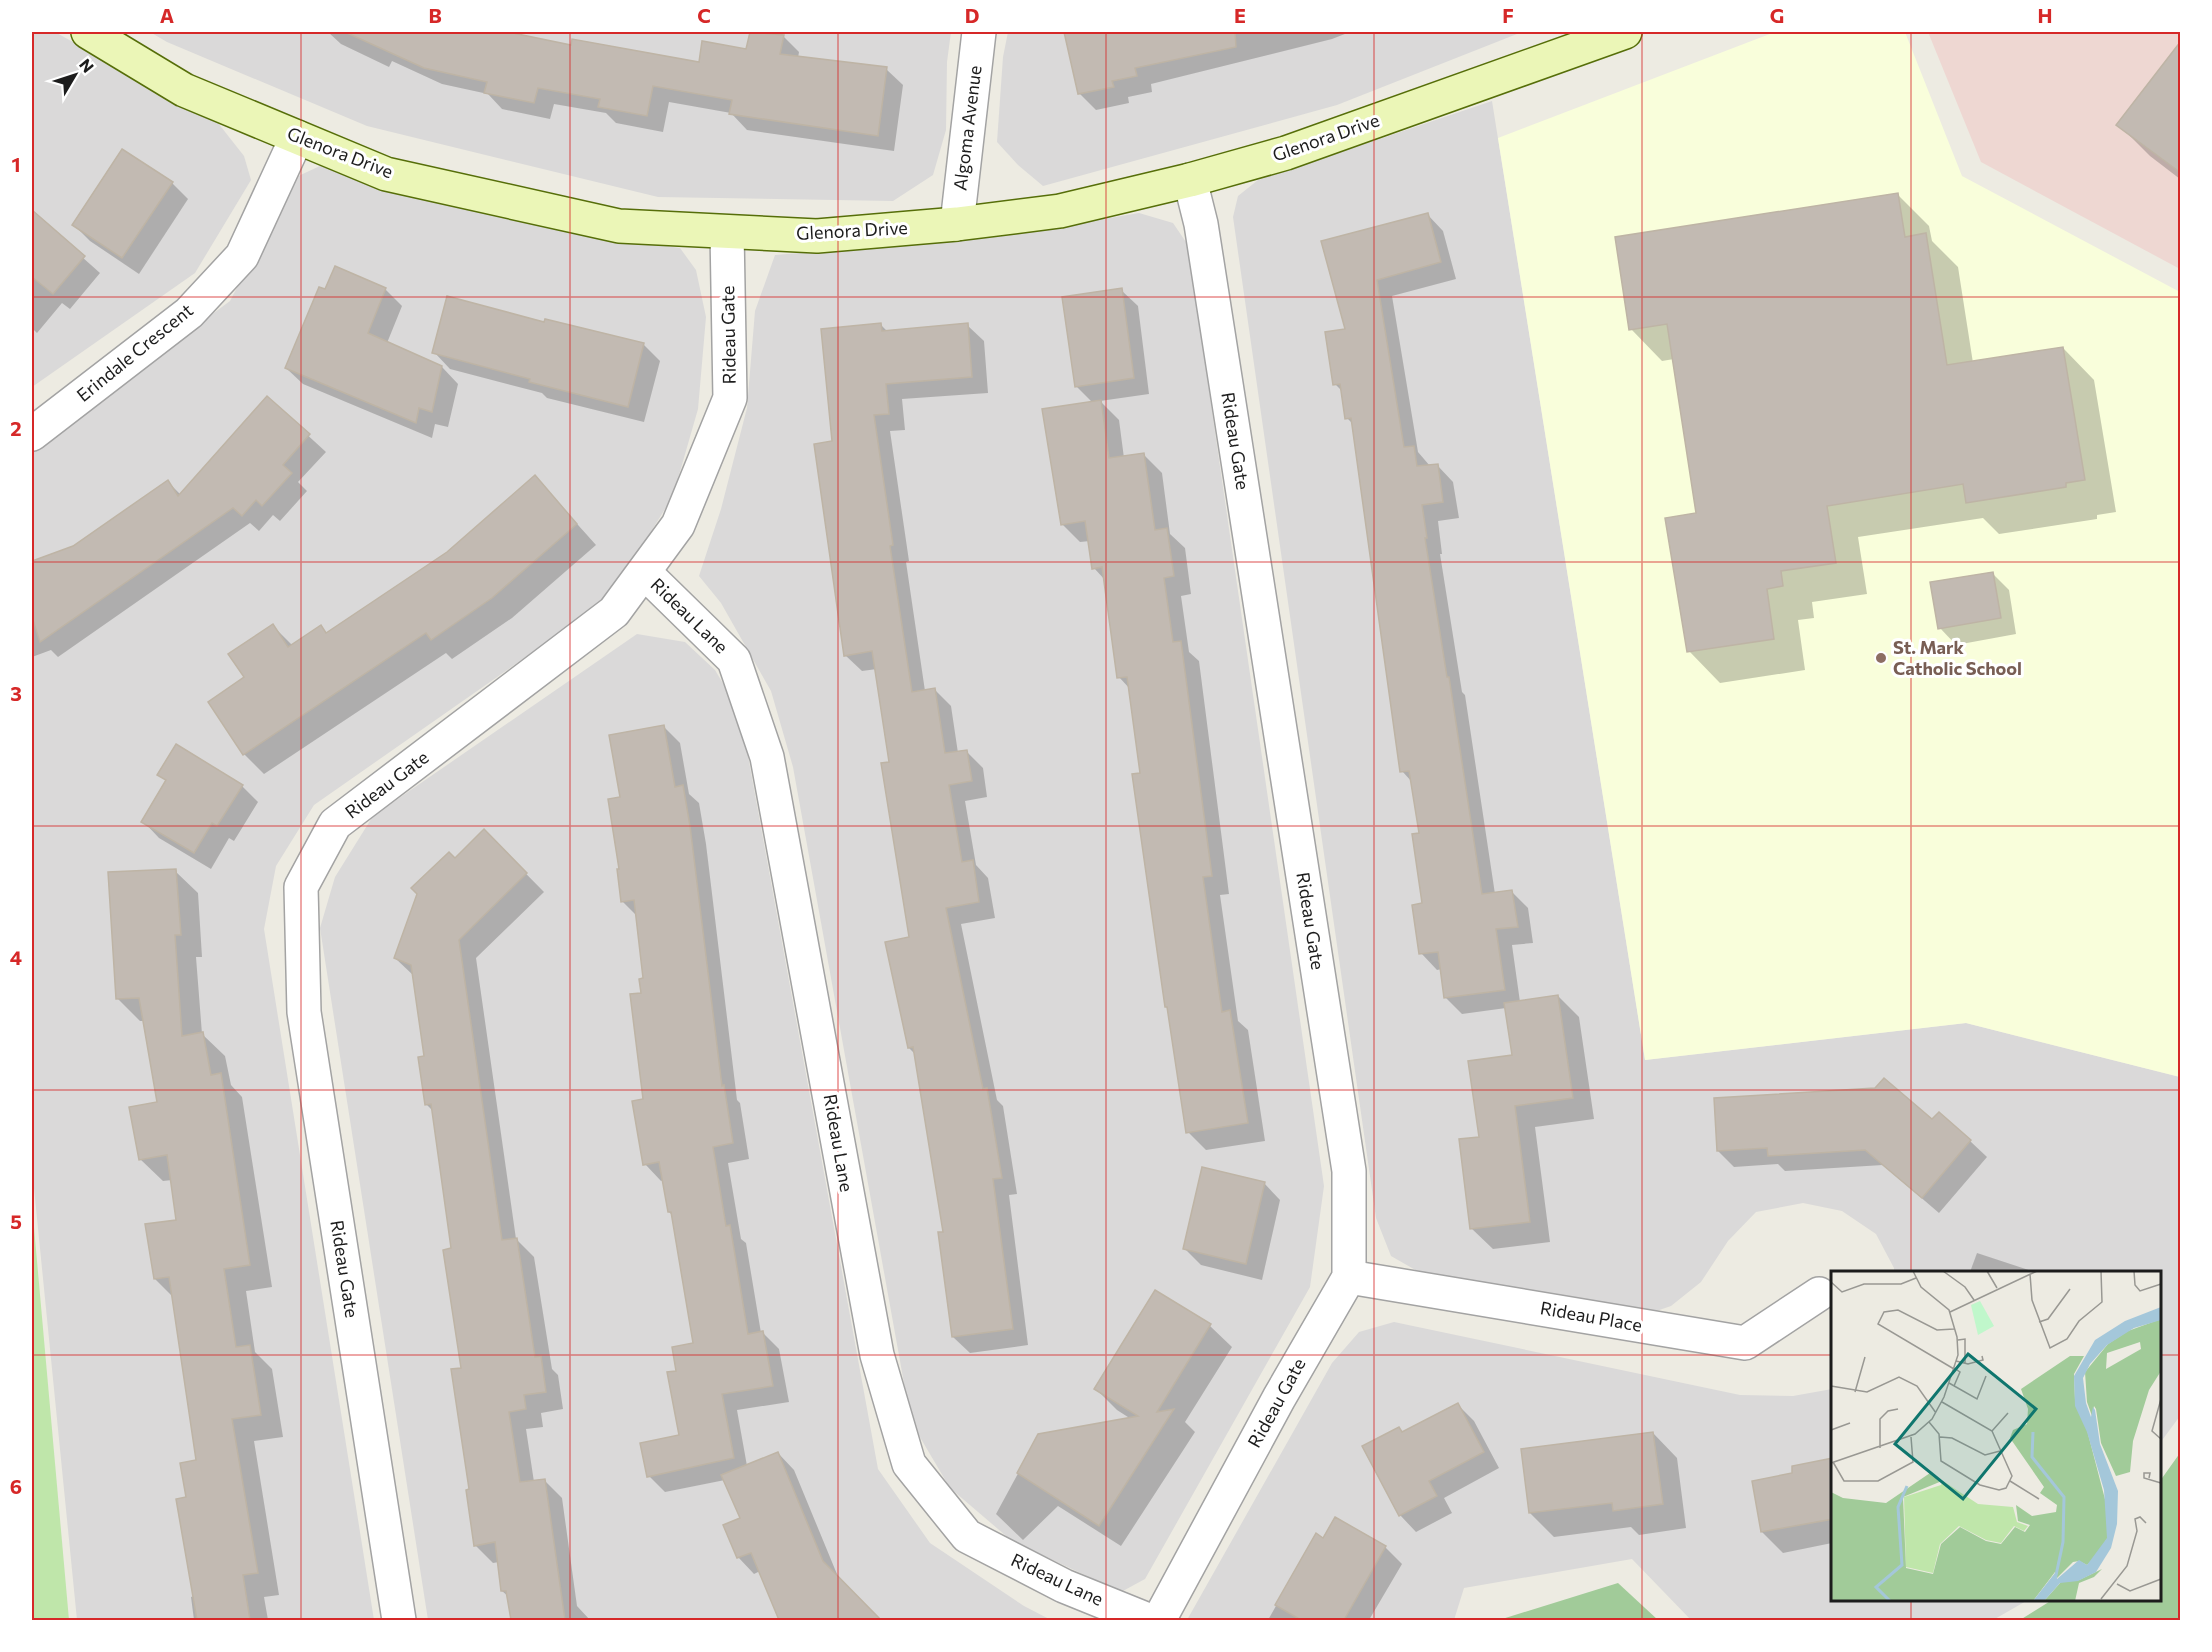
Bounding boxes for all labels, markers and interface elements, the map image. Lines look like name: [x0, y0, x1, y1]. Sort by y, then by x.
text: A: [160, 3, 174, 27]
text: B: [428, 3, 442, 27]
text: C: [697, 3, 711, 27]
text: D: [965, 3, 979, 27]
text: E: [1234, 3, 1246, 27]
text: F: [1502, 3, 1514, 27]
text: G: [1770, 3, 1784, 27]
text: H: [2038, 3, 2053, 27]
north arrow: [45, 45, 105, 105]
text: N: [76, 55, 98, 76]
street label: Algoma Avenue: [948, 64, 986, 192]
street label: Glenora Drive: [1269, 108, 1382, 166]
street label: Glenora Drive: [284, 122, 396, 182]
text: 1: [11, 152, 21, 176]
street label: Glenora Drive: [796, 216, 908, 244]
street label: Rideau Gate: [716, 285, 740, 385]
street label: Erindale Crescent: [72, 299, 197, 406]
street label: Rideau Gate: [1217, 390, 1255, 491]
text: 2: [10, 416, 22, 440]
street label: Rideau Lane: [646, 573, 733, 658]
place label: St. Mark Catholic School: [1893, 636, 2022, 679]
marker: St. Mark Catholic School: [1874, 651, 1888, 665]
text: 3: [10, 681, 22, 705]
street label: Rideau Gate: [340, 746, 432, 823]
street label: Rideau Gate: [1292, 870, 1330, 971]
text: 4: [10, 945, 22, 969]
street label: Rideau Lane: [820, 1092, 858, 1193]
text: 5: [10, 1209, 22, 1233]
street label: Rideau Gate: [326, 1218, 364, 1319]
inset map: [1831, 1271, 2161, 1601]
street label: Rideau Place: [1538, 1296, 1644, 1336]
street label: Rideau Gate: [1243, 1354, 1310, 1451]
text: 6: [10, 1474, 22, 1498]
street label: Rideau Lane: [1008, 1548, 1107, 1610]

